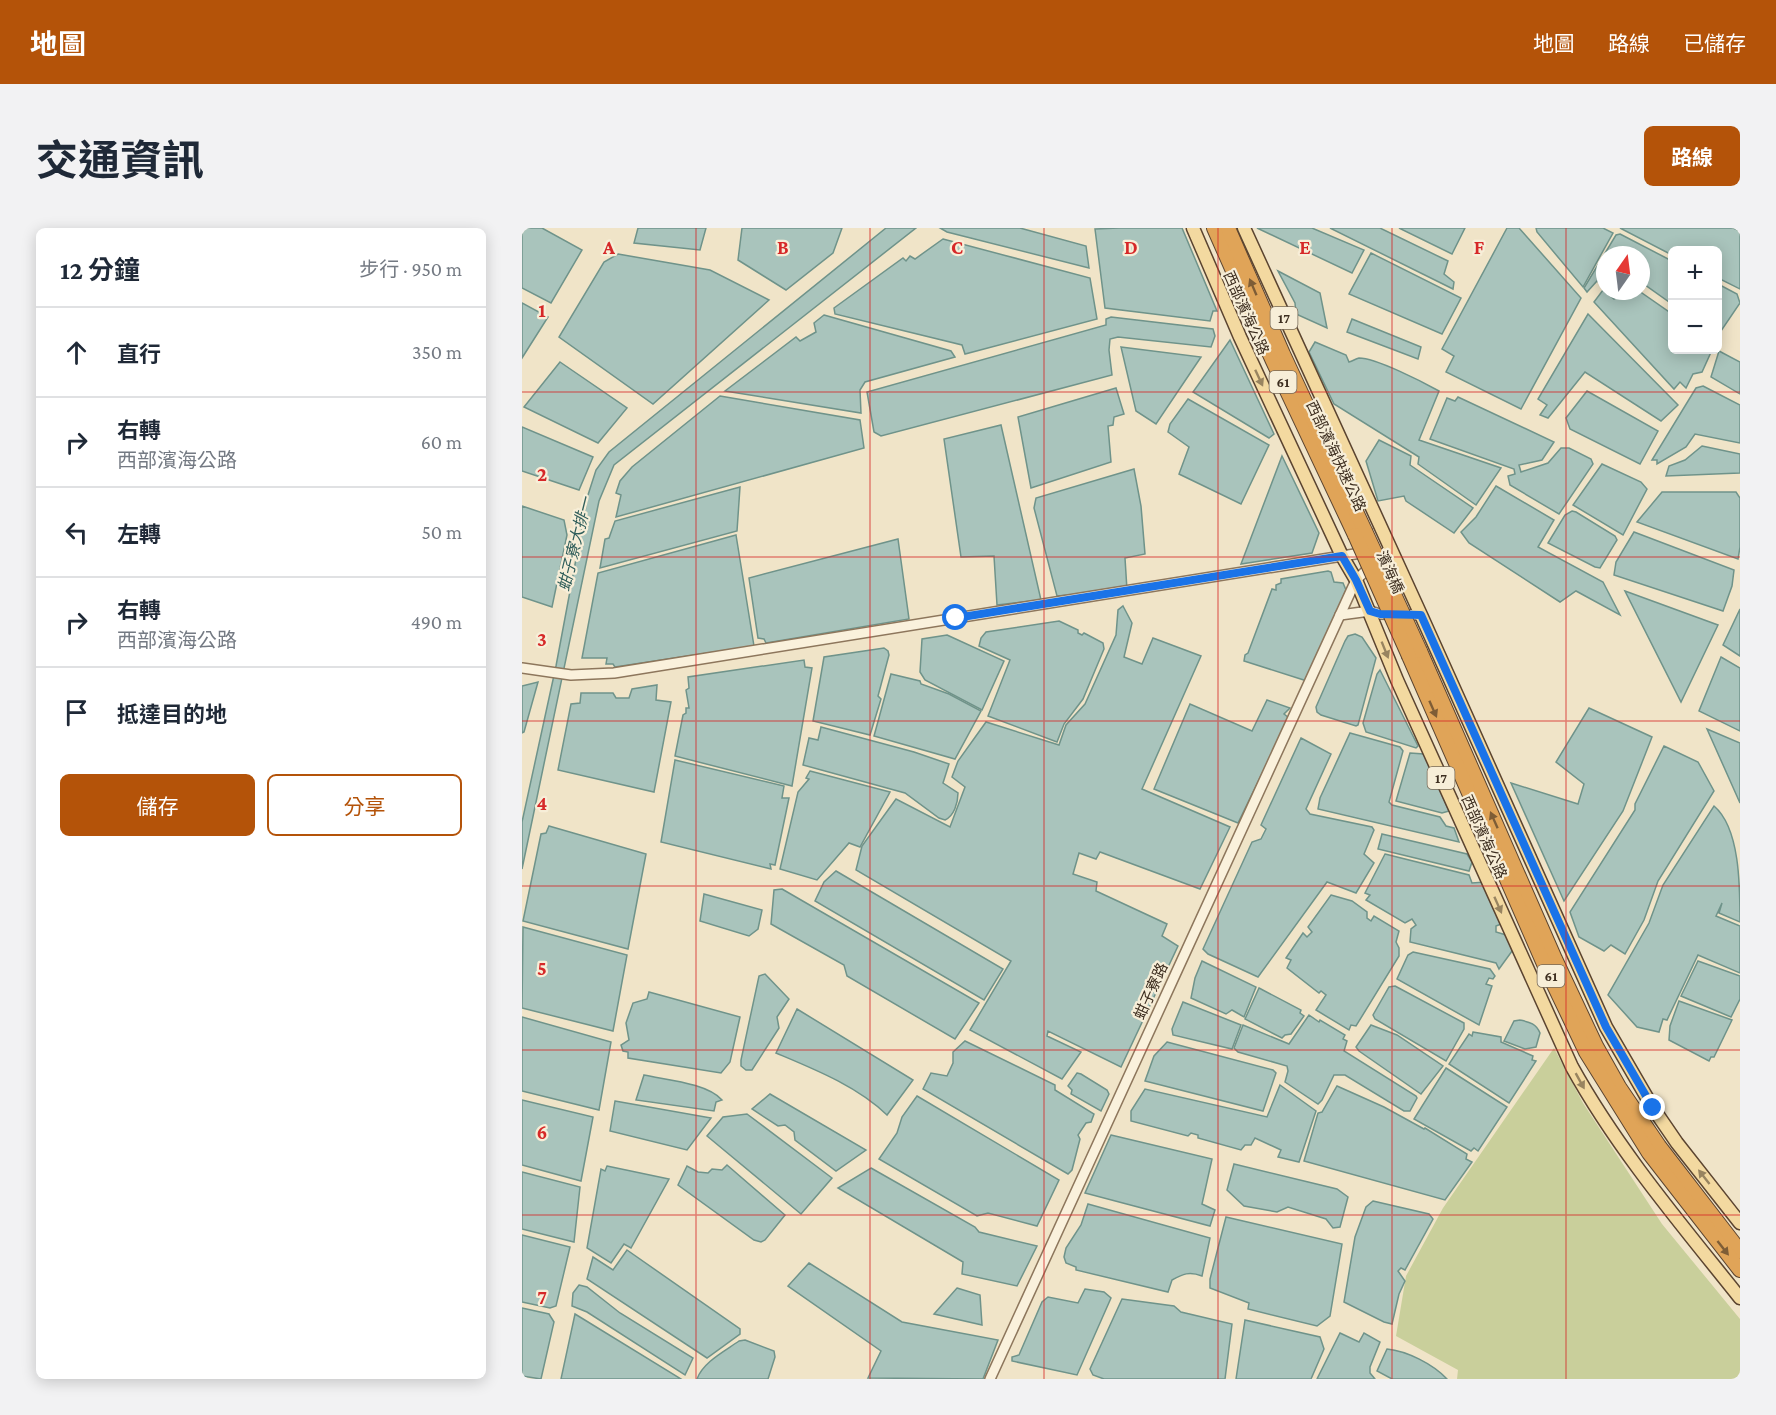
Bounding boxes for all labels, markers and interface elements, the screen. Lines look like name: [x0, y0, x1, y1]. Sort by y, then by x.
text: 地圖: [30, 29, 86, 60]
text: 地圖: [1533, 32, 1575, 56]
text: 路線: [1608, 32, 1650, 56]
text: 已儲存: [1683, 32, 1746, 56]
button: 路線: [1644, 126, 1740, 186]
text: 交通資訊: [36, 137, 204, 184]
text: A: [602, 236, 616, 258]
text: B: [777, 236, 789, 258]
text: C: [951, 236, 963, 258]
text: D: [1124, 236, 1138, 258]
text: E: [1299, 236, 1311, 258]
text: F: [1474, 236, 1485, 258]
north arrow: [1596, 246, 1650, 300]
map controls: [1668, 246, 1722, 354]
button: +: [1668, 246, 1722, 300]
text: 12 分鐘: [60, 256, 140, 285]
text: 步行 · 950 m: [359, 258, 462, 280]
street label: 西部濱海公路: [1220, 269, 1272, 357]
one-way arrow: [1249, 278, 1258, 295]
text: 1: [538, 299, 546, 321]
button: −: [1668, 300, 1722, 354]
road number: 17: [1270, 307, 1298, 329]
icon: ahead: [60, 336, 93, 369]
text: 350 m: [412, 341, 462, 363]
text: 直行: [117, 342, 161, 367]
one-way arrow: [1254, 369, 1263, 386]
road number: 61: [1270, 371, 1296, 393]
street label: 西部濱海快速公路: [1303, 398, 1370, 514]
text: 右轉: [117, 418, 161, 443]
icon: right: [60, 426, 93, 459]
text: 60 m: [421, 431, 462, 453]
text: 西部濱海公路: [117, 449, 237, 471]
text: 2: [537, 463, 547, 485]
water label: 蚶子寮大排一: [555, 493, 595, 593]
icon: left: [60, 516, 93, 549]
text: 50 m: [421, 521, 462, 543]
text: 左轉: [117, 522, 161, 547]
street label: 濱海橋: [1374, 548, 1406, 596]
text: 右轉: [117, 598, 161, 623]
route start: [942, 604, 968, 630]
icon: right: [60, 606, 93, 639]
text: 490 m: [411, 611, 462, 633]
text: 3: [537, 628, 547, 650]
text: 西部濱海公路: [117, 629, 237, 651]
one-way arrow: [1380, 641, 1390, 659]
icon: arrive: [60, 696, 93, 729]
one-way arrow: [1428, 701, 1437, 718]
text: 抵達目的地: [117, 702, 227, 727]
road number: 17: [1428, 767, 1454, 789]
button: 儲存: [60, 774, 255, 836]
button: 分享: [267, 774, 462, 836]
text: 4: [537, 792, 548, 814]
street label: 西部濱海公路: [1458, 793, 1510, 881]
one-way arrow: [1489, 811, 1498, 828]
one-way arrow: [1493, 896, 1503, 914]
text: 5: [537, 957, 547, 979]
street label: 蚶子寮路: [1131, 960, 1171, 1022]
road number: 61: [1538, 965, 1564, 987]
one-way arrow: [1575, 1073, 1586, 1089]
route end: [1639, 1094, 1665, 1120]
text: 6: [537, 1121, 547, 1143]
one-way arrow: [1697, 1169, 1710, 1185]
one-way arrow: [1716, 1240, 1729, 1256]
text: 7: [537, 1286, 547, 1308]

